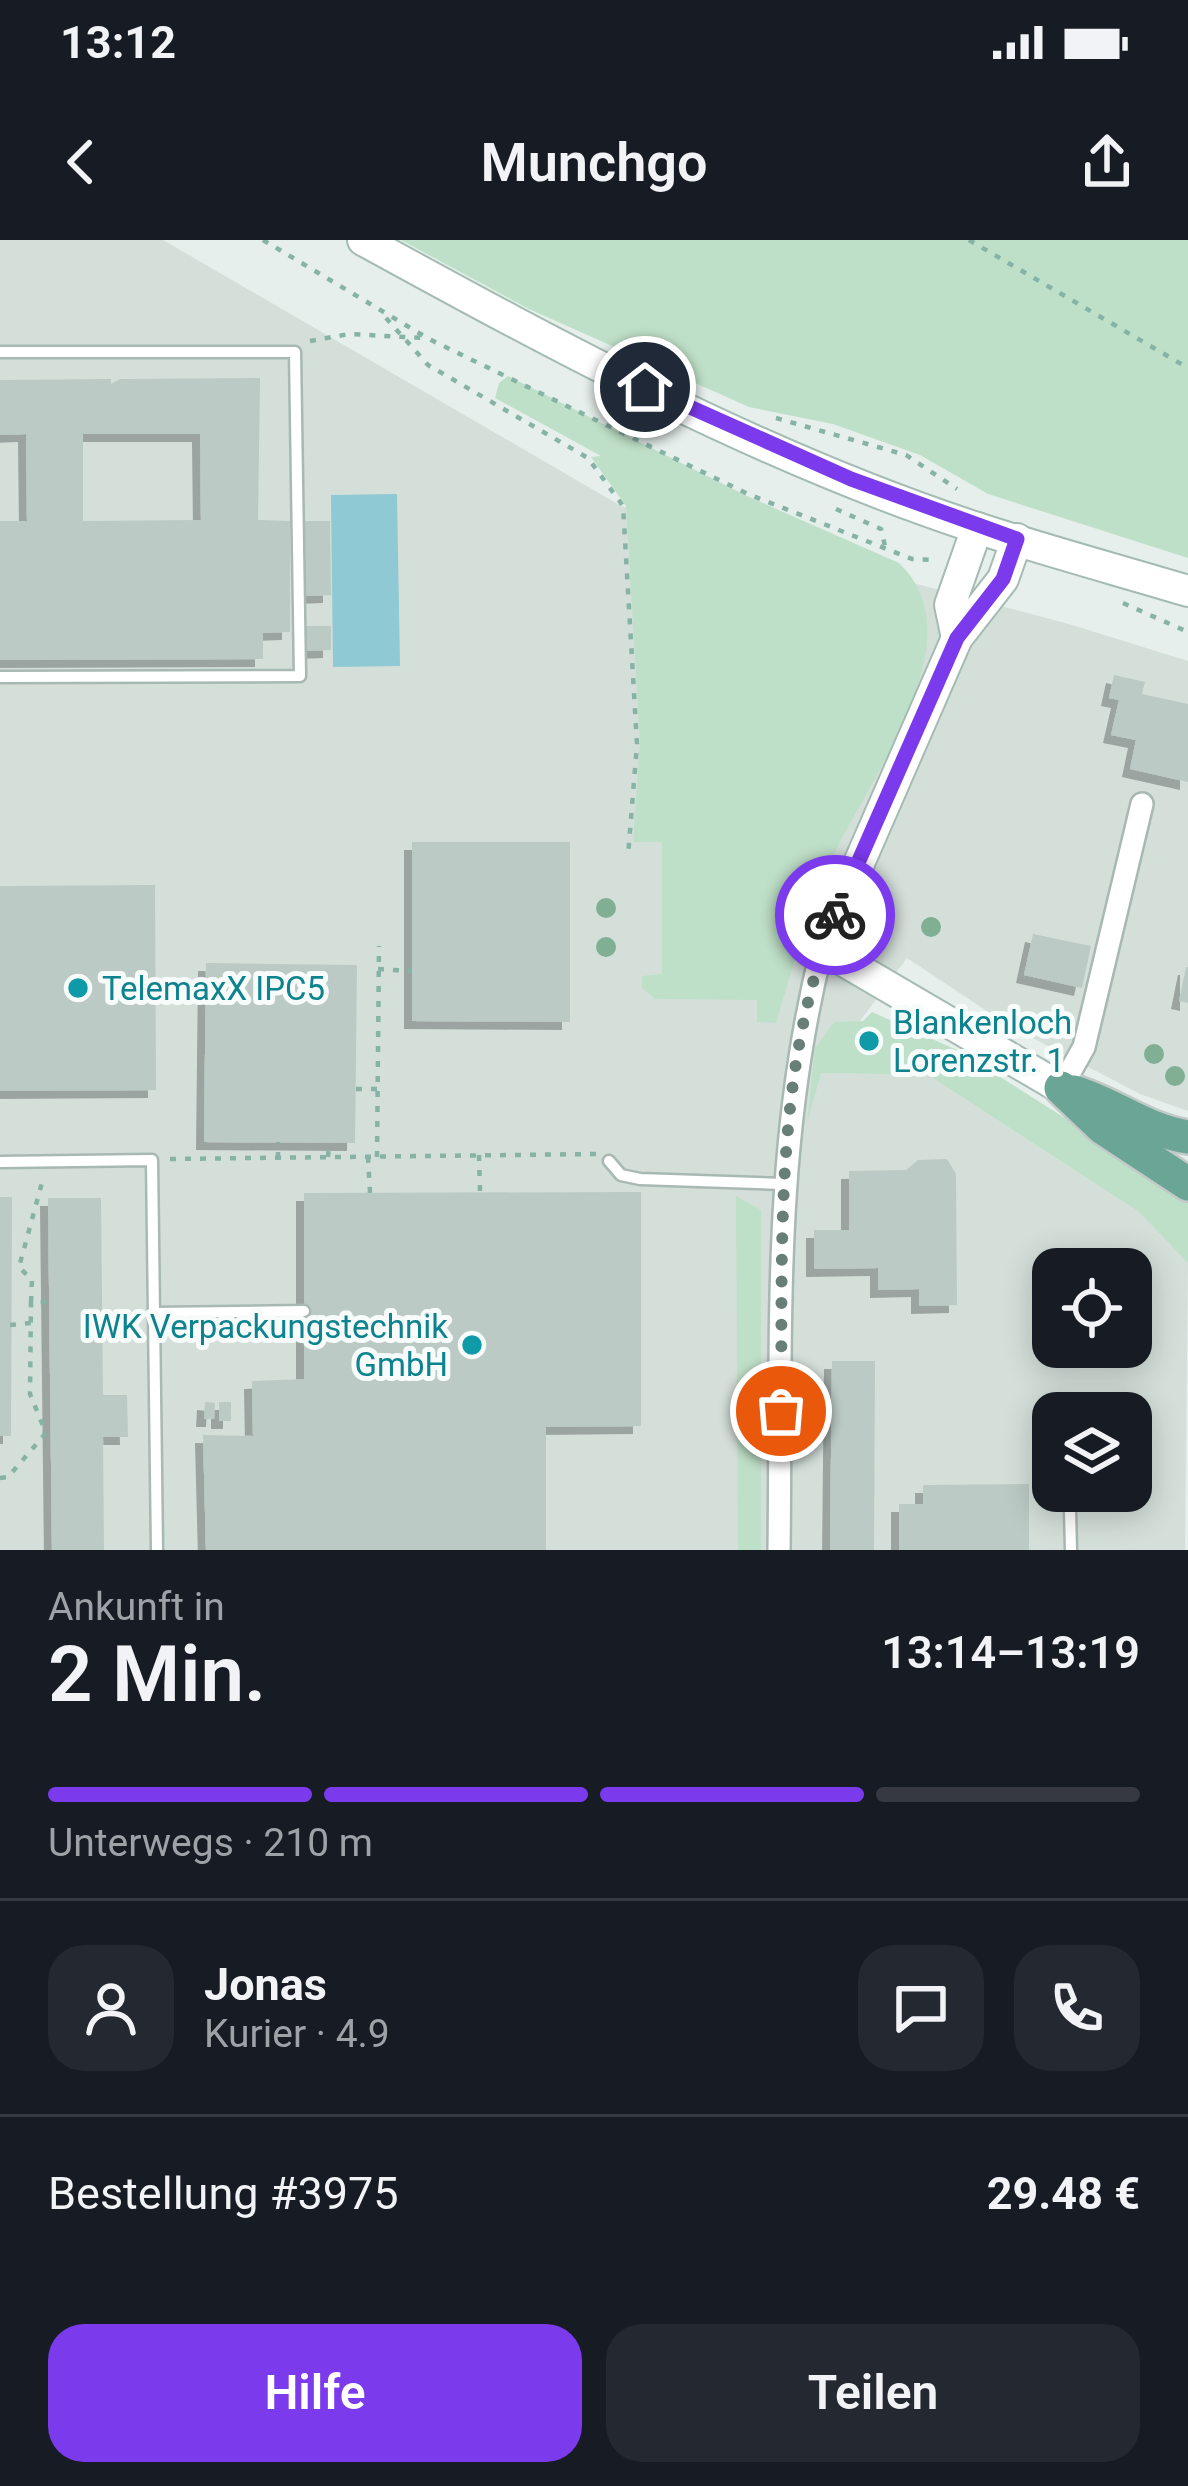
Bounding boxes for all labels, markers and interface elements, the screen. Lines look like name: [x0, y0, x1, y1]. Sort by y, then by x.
text: 13:12: [60, 16, 176, 69]
icon: back: [48, 129, 114, 195]
icon: share: [1074, 129, 1140, 195]
text: Munchgo: [480, 131, 708, 194]
pin: [594, 336, 696, 438]
icon: home: [612, 354, 678, 420]
courier: [775, 855, 895, 975]
icon: bike: [802, 882, 868, 948]
place label: TelemaxX IPC5: [102, 969, 325, 1008]
marker: TelemaxX IPC5: [65, 975, 91, 1001]
place label: Blankenloch Lorenzstr. 1: [893, 1003, 1072, 1080]
marker: Blankenloch Lorenzstr. 1: [856, 1028, 882, 1054]
map controls: [1032, 1248, 1152, 1512]
button: locate: [1032, 1248, 1152, 1368]
place label: IWK Verpackungstechnik GmbH: [83, 1307, 448, 1384]
marker: IWK Verpackungstechnik GmbH: [459, 1332, 485, 1358]
pin: [730, 1360, 832, 1462]
icon: bag: [748, 1378, 814, 1444]
button: layers: [1032, 1392, 1152, 1512]
text: Ankunft in: [48, 1584, 225, 1630]
text: 13:14–13:19: [881, 1626, 1140, 1679]
text: 2 Min.: [48, 1629, 266, 1720]
text: Unterwegs · 210 m: [48, 1820, 373, 1866]
button: person: [48, 1945, 174, 2071]
button: chat: [858, 1945, 984, 2071]
button: phone: [1014, 1945, 1140, 2071]
text: Jonas: [204, 1958, 327, 2011]
text: Kurier · 4.9: [204, 2011, 390, 2057]
text: Bestellung #3975: [48, 2167, 399, 2220]
text: 29.48 €: [987, 2167, 1140, 2220]
button: Hilfe: [48, 2324, 582, 2462]
button: Teilen: [606, 2324, 1140, 2462]

